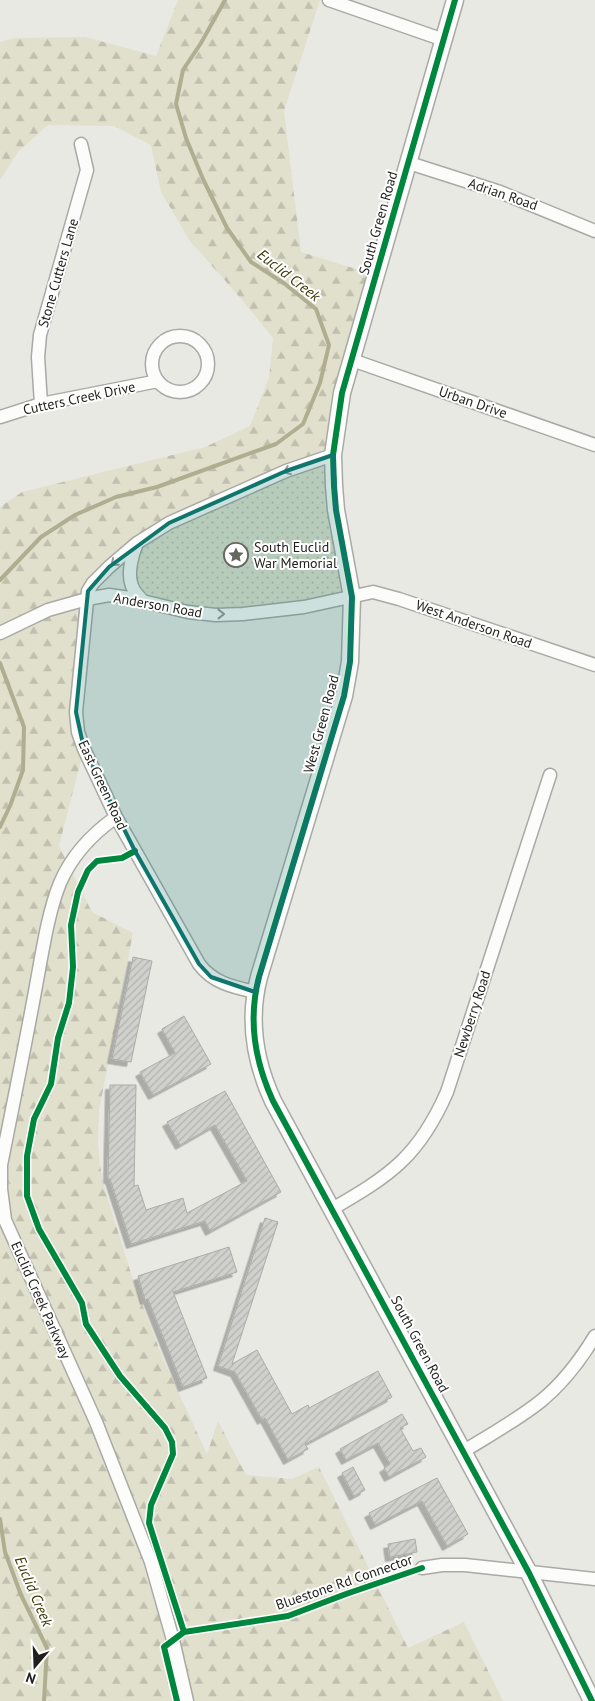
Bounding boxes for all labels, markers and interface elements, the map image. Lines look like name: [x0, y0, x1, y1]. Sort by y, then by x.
street label: South Green Road: [355, 169, 401, 277]
street label: Adrian Road: [466, 174, 540, 214]
street label: Stone Cutters Lane: [34, 216, 82, 330]
water label: Euclid Creek: [254, 245, 325, 306]
street label: Cutters Creek Drive: [21, 377, 137, 419]
street label: Urban Drive: [436, 382, 510, 422]
one-way arrow: [283, 464, 292, 475]
place label: South Euclid War Memorial: [254, 538, 337, 572]
place icon: South Euclid War Memorial: [223, 542, 249, 568]
one-way arrow: [111, 558, 120, 566]
street label: Anderson Road: [112, 588, 204, 622]
street label: West Anderson Road: [414, 596, 534, 652]
one-way arrow: [218, 609, 225, 619]
street label: West Green Road: [299, 673, 343, 775]
street label: East Green Road: [74, 737, 132, 833]
street label: Newberry Road: [449, 968, 495, 1060]
street label: Euclid Creek Parkway: [7, 1239, 75, 1362]
street label: South Green Road: [387, 1293, 453, 1395]
street label: Bluestone Rd Connector: [273, 1550, 415, 1614]
water label: Euclid Creek: [11, 1553, 58, 1630]
north arrow: [10, 1641, 60, 1691]
text: N: [23, 1668, 38, 1688]

